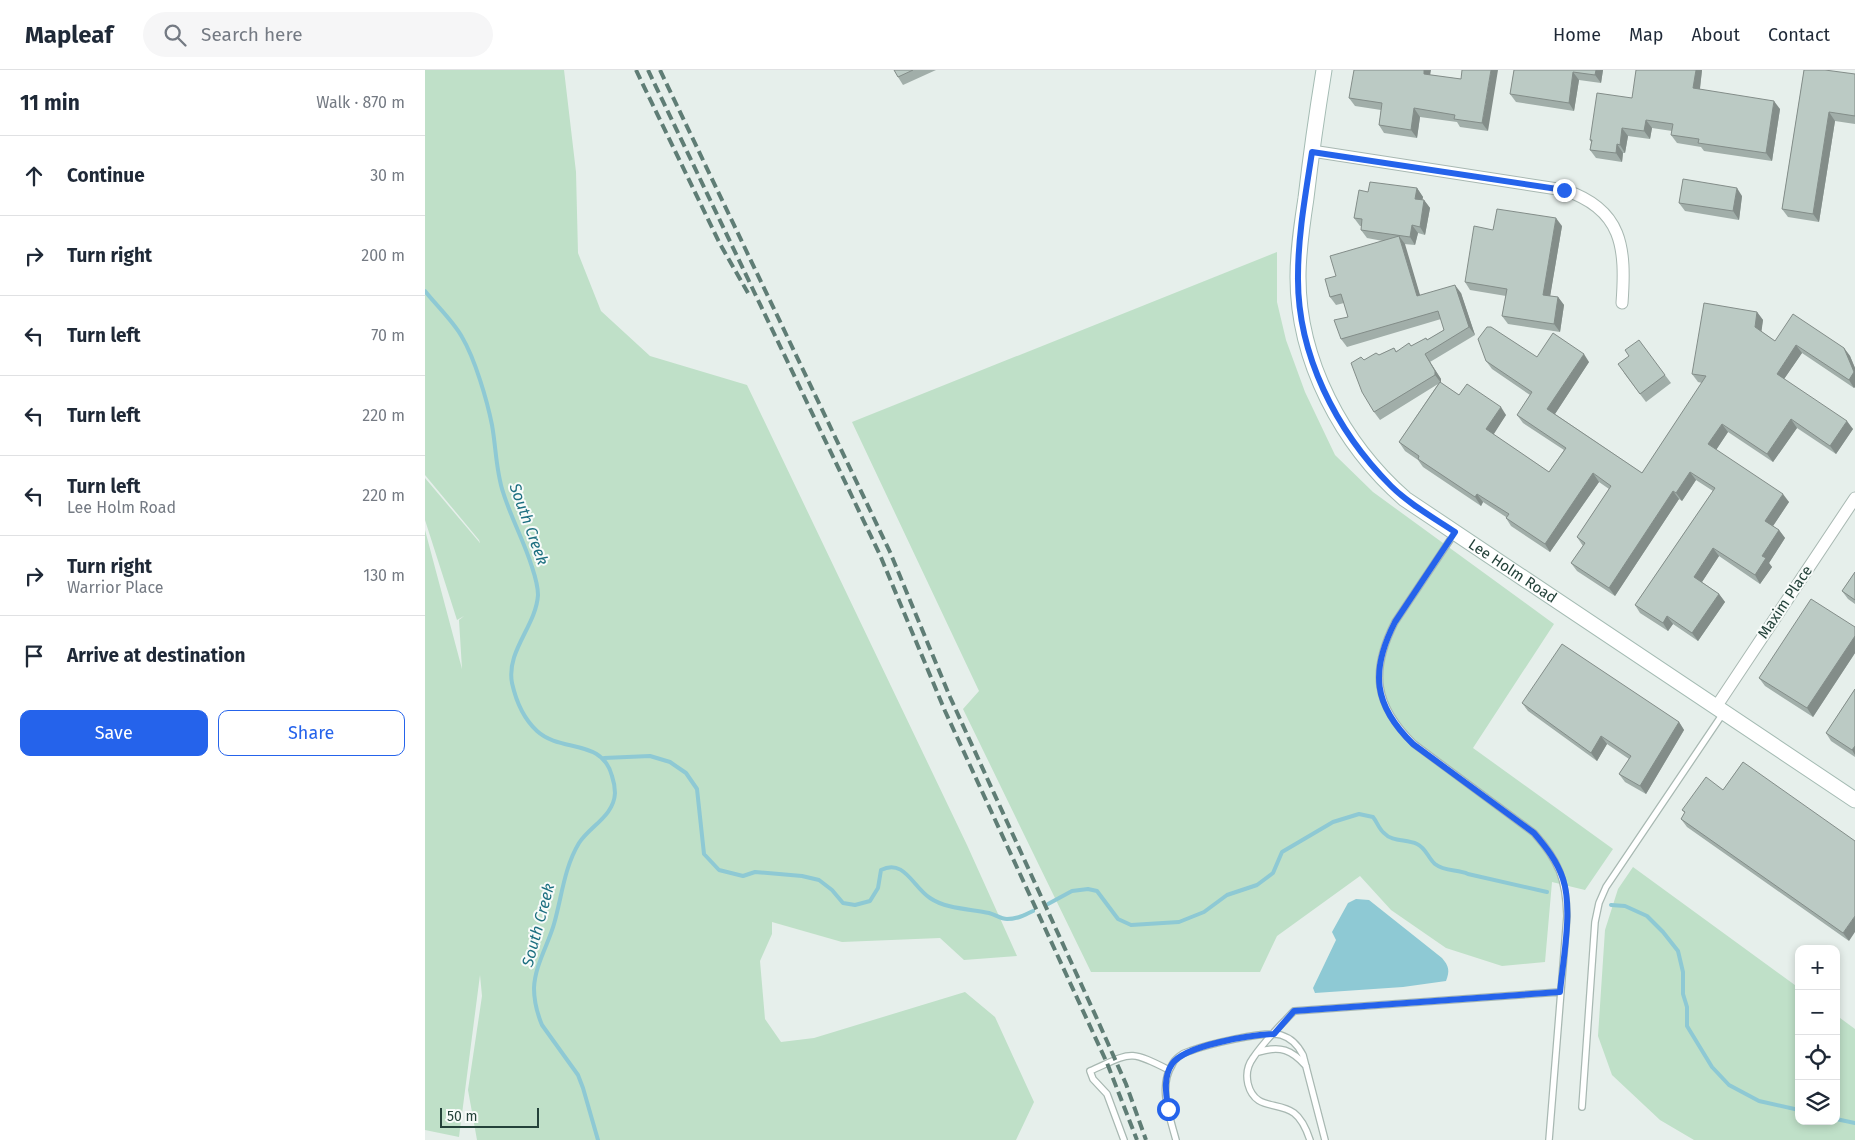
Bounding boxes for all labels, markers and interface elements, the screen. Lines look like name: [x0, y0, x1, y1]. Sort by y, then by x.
search box: [143, 12, 493, 57]
text: Mapleaf: [25, 21, 113, 49]
icon: search: [161, 21, 189, 49]
text: Search here: [201, 23, 303, 46]
text: Home: [1553, 24, 1601, 46]
text: Map: [1629, 24, 1663, 46]
text: About: [1691, 24, 1740, 46]
text: Contact: [1768, 24, 1830, 46]
text: 11 min: [20, 90, 80, 116]
text: Walk · 870 m: [316, 93, 405, 112]
icon: ahead: [20, 162, 48, 190]
text: Continue: [67, 164, 145, 187]
text: 30 m: [370, 166, 405, 185]
route end: [1553, 179, 1576, 202]
icon: right: [20, 242, 48, 270]
text: Turn right: [67, 244, 152, 267]
text: 200 m: [361, 246, 405, 265]
icon: left: [20, 322, 48, 350]
text: Turn left: [67, 324, 141, 347]
text: 70 m: [371, 326, 405, 345]
icon: left: [20, 402, 48, 430]
text: Turn left: [67, 404, 141, 427]
text: 220 m: [362, 406, 405, 425]
text: Turn left: [67, 475, 141, 498]
water label: South Creek: [505, 480, 553, 568]
icon: left: [20, 482, 48, 510]
text: 220 m: [362, 486, 405, 505]
text: Lee Holm Road: [67, 498, 176, 517]
street label: Lee Holm Road: [1465, 535, 1560, 607]
text: Turn right: [67, 555, 152, 578]
icon: right: [20, 562, 48, 590]
street label: Maxim Place: [1754, 562, 1816, 642]
text: 130 m: [363, 566, 405, 585]
text: Warrior Place: [67, 578, 164, 597]
icon: arrive: [20, 642, 48, 670]
text: Arrive at destination: [67, 644, 246, 667]
button: Save: [20, 710, 208, 756]
button: Share: [218, 710, 405, 756]
water label: South Creek: [517, 881, 558, 970]
map controls: [1795, 945, 1840, 1125]
button: +: [1795, 945, 1840, 990]
button: −: [1795, 990, 1840, 1035]
button: locate: [1795, 1035, 1840, 1080]
button: layers: [1795, 1080, 1840, 1125]
route start: [1157, 1098, 1180, 1121]
scale bar: [440, 1105, 539, 1128]
text: 50 m: [447, 1108, 478, 1125]

